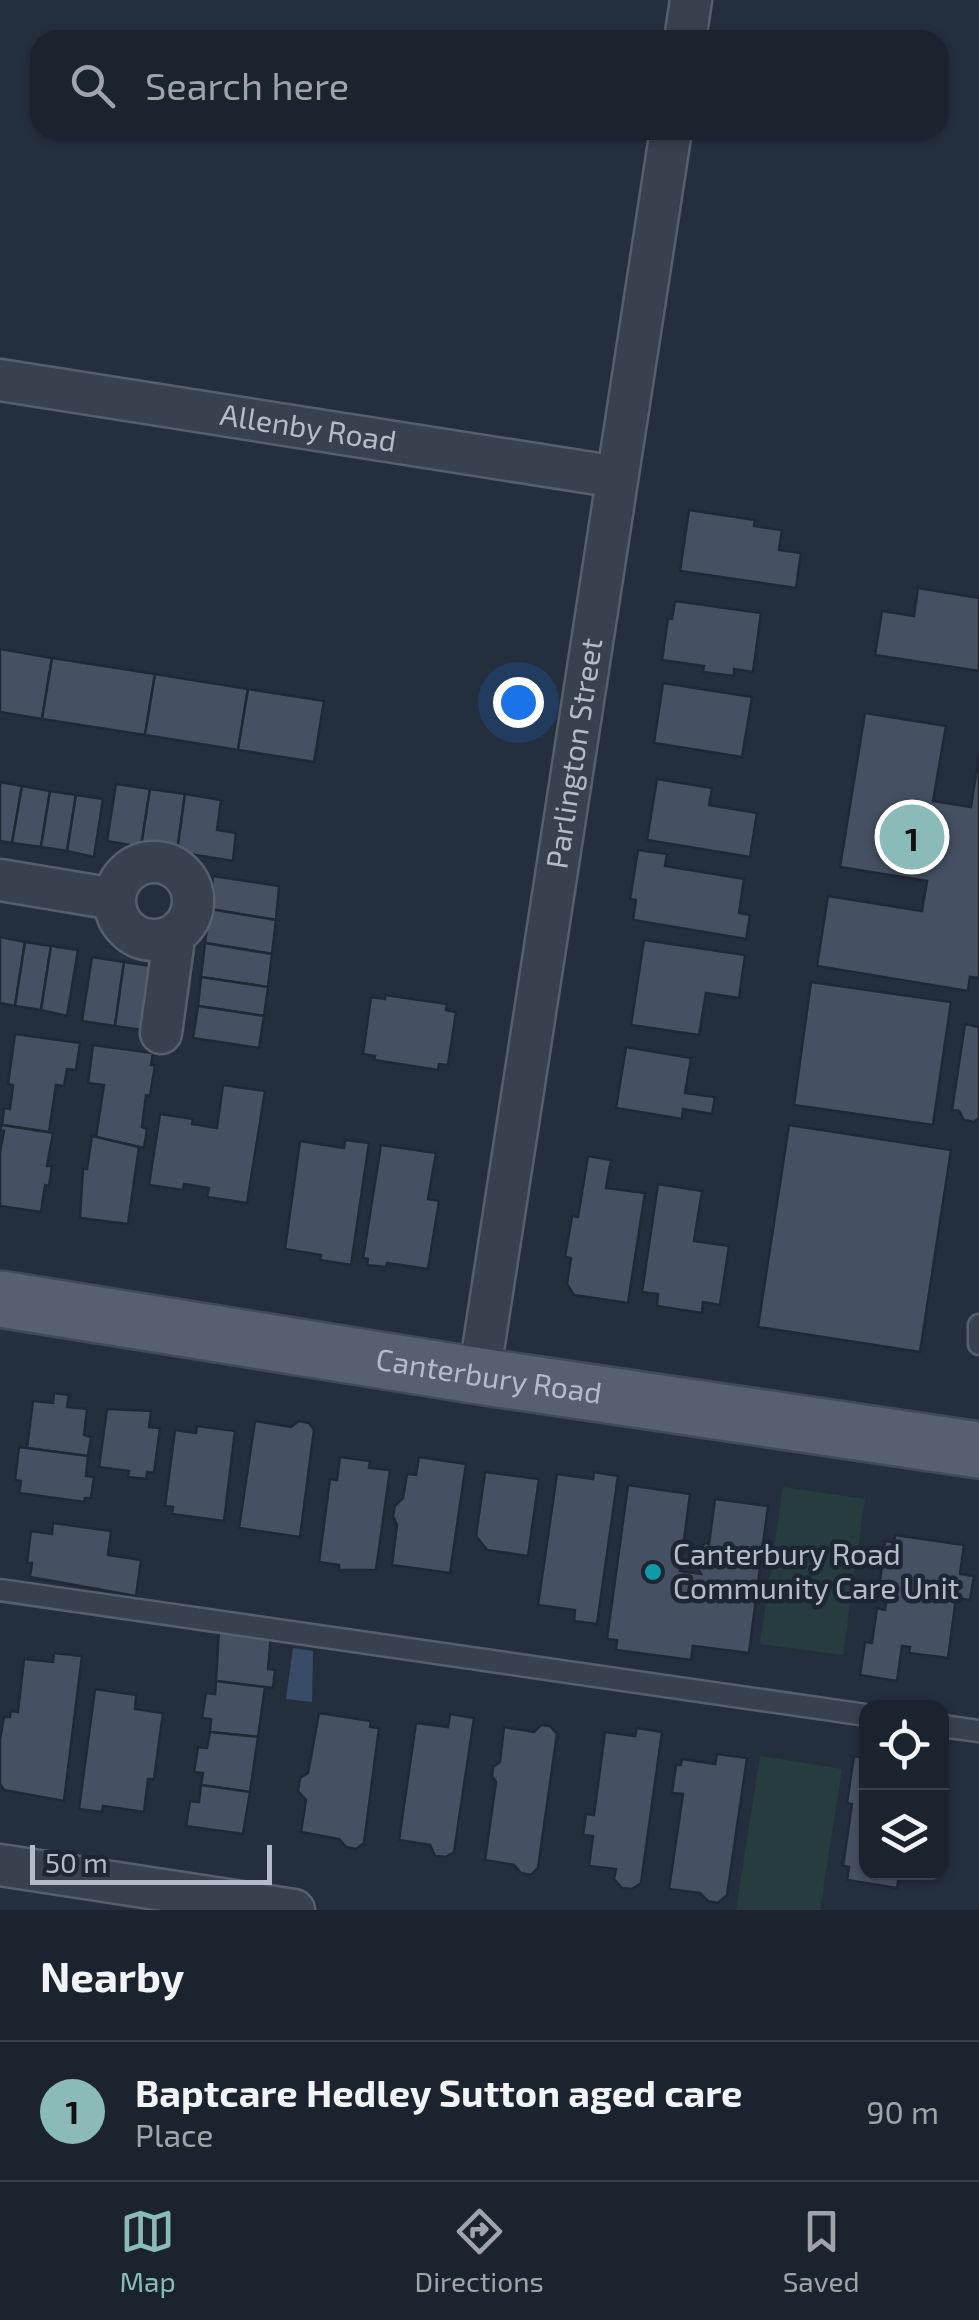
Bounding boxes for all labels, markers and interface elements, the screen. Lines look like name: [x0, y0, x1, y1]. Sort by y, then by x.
search box: [30, 30, 949, 140]
icon: search: [65, 58, 120, 113]
text: Search here: [145, 62, 349, 108]
street label: Allenby Road: [218, 395, 399, 458]
street label: Parlington Street: [537, 635, 608, 871]
your location: [493, 677, 544, 728]
pin: 1: [880, 800, 944, 874]
street label: Canterbury Road: [374, 1340, 604, 1410]
place label: Canterbury Road Community Care Unit: [673, 1535, 959, 1605]
marker: Canterbury Road Community Care Unit: [642, 1561, 664, 1583]
map controls: [859, 1700, 949, 1880]
button: locate: [859, 1700, 949, 1790]
button: layers: [859, 1790, 949, 1880]
scale bar: [30, 1840, 272, 1884]
text: 50 m: [45, 1845, 108, 1879]
text: Nearby: [40, 1950, 184, 2000]
text: Baptcare Hedley Sutton aged care: [135, 2069, 742, 2115]
text: 1: [66, 2092, 79, 2130]
text: 90 m: [866, 2092, 939, 2130]
text: Place: [135, 2115, 214, 2153]
tab: Map: [119, 2204, 176, 2298]
tab: Directions: [415, 2204, 544, 2298]
tab: Saved: [783, 2204, 860, 2298]

